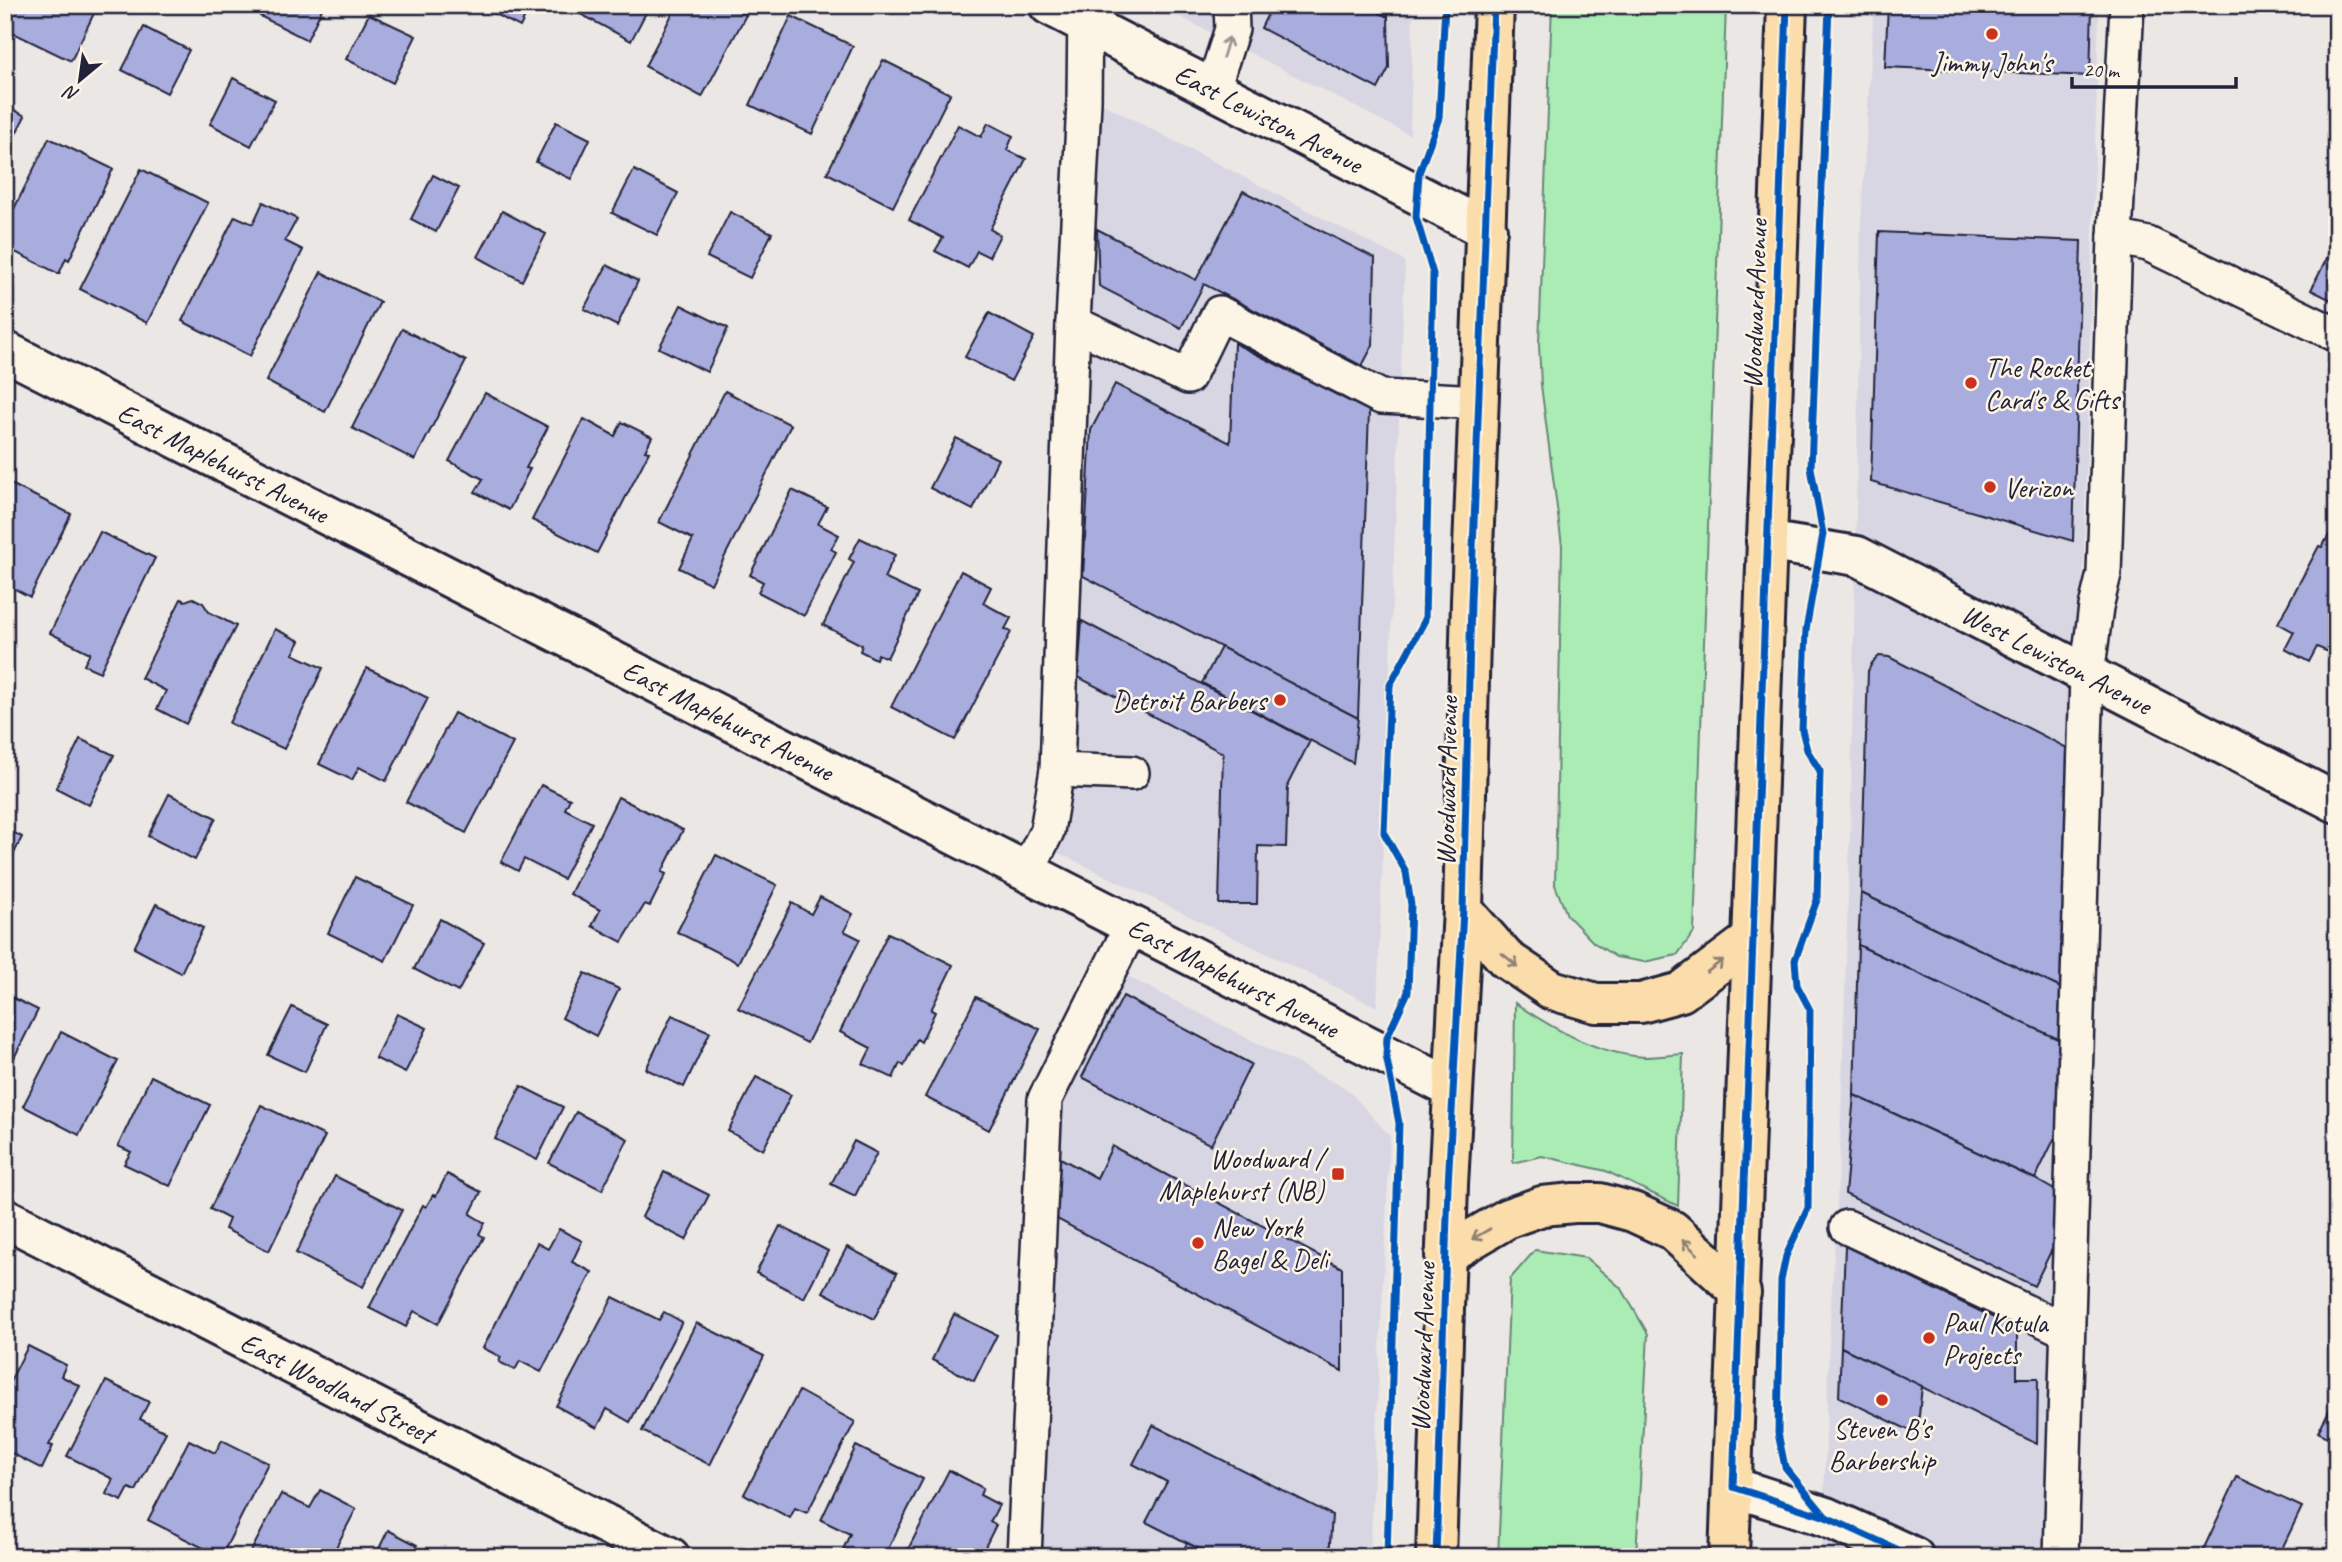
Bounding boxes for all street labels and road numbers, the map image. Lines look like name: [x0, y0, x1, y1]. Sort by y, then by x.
street label: East Lewiston Avenue: [1169, 56, 1370, 182]
street label: Woodward Avenue: [1734, 217, 1775, 389]
street label: East Maplehurst Avenue: [112, 394, 336, 532]
street label: West Lewiston Avenue: [1956, 596, 2159, 723]
street label: East Maplehurst Avenue: [617, 652, 841, 789]
street label: Woodward Avenue: [1428, 694, 1466, 866]
street label: East Maplehurst Avenue: [1122, 909, 1346, 1047]
street label: Woodward Avenue: [1402, 1260, 1443, 1432]
street label: East Woodland Street: [235, 1324, 443, 1453]

